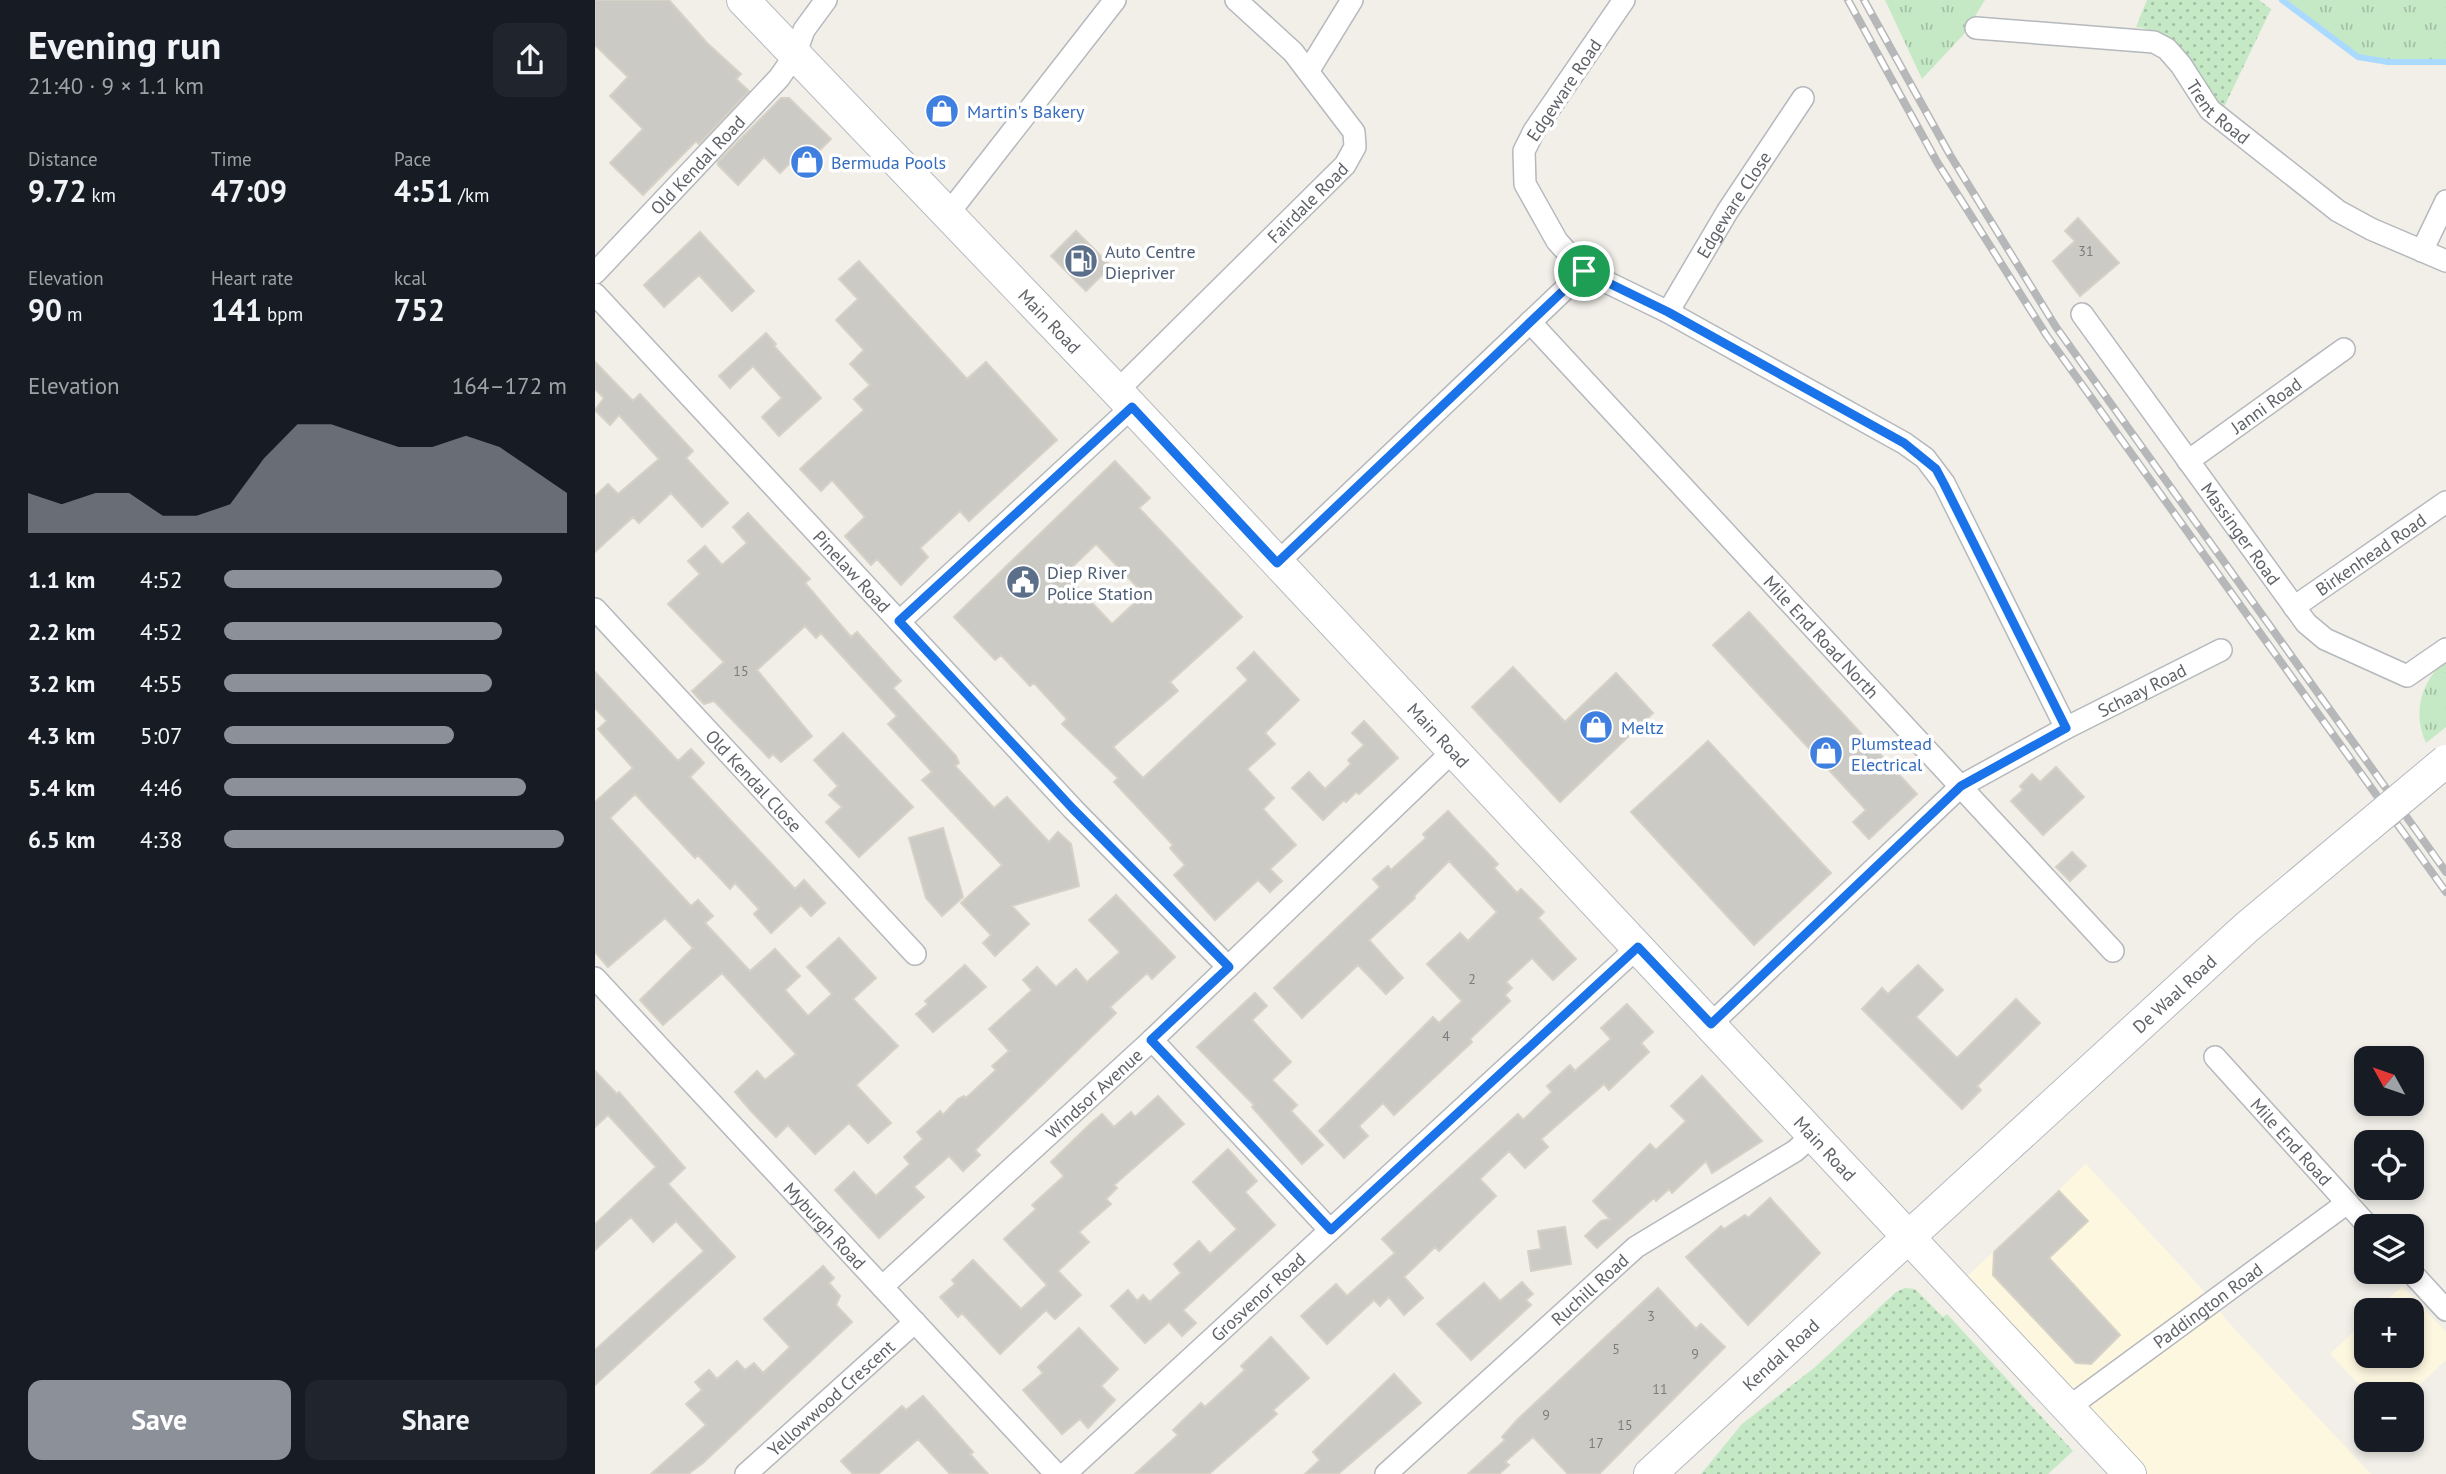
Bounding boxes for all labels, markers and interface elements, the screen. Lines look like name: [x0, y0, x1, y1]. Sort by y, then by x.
text: Evening run: [28, 20, 221, 69]
button: share: [493, 23, 567, 97]
street label: Edgeware Road: [1521, 35, 1607, 145]
text: 21:40 · 9 × 1.1 km: [28, 71, 204, 100]
street label: Trent Road: [2182, 75, 2255, 149]
shop icon: Martin's Bakery: [923, 92, 961, 130]
place label: Martin's Bakery: [967, 100, 1085, 123]
street label: Old Kendal Road: [645, 110, 750, 219]
shop icon: Bermuda Pools: [788, 143, 826, 181]
text: Distance: [28, 147, 98, 171]
text: Time: [211, 147, 252, 171]
text: Pace: [394, 147, 431, 171]
street label: Edgeware Close: [1691, 147, 1776, 262]
place label: Bermuda Pools: [831, 151, 946, 174]
street label: Fairdale Road: [1262, 157, 1353, 248]
text: 9.72: [28, 171, 86, 210]
text: 47:09: [211, 171, 287, 210]
text: 4:51: [394, 171, 453, 210]
text: km: [86, 183, 116, 207]
text: /km: [453, 183, 489, 207]
place label: Auto Centre Diepriver: [1105, 240, 1196, 284]
pin: [1554, 241, 1614, 301]
fuel station icon: Auto Centre Diepriver: [1062, 242, 1100, 280]
house number: 31: [2078, 242, 2094, 260]
icon: arrive: [1565, 252, 1603, 290]
text: Elevation: [28, 266, 104, 290]
text: Heart rate: [211, 266, 293, 290]
text: kcal: [394, 266, 426, 290]
street label: Main Road: [1014, 284, 1086, 358]
text: 90: [28, 290, 62, 329]
text: 141: [211, 290, 262, 329]
text: 752: [394, 290, 445, 329]
text: m: [62, 302, 83, 326]
text: bpm: [262, 302, 303, 326]
text: Elevation: [28, 371, 120, 400]
text: 164–172 m: [452, 371, 567, 400]
street label: Janni Road: [2225, 372, 2306, 439]
street label: Massinger Road: [2196, 478, 2286, 589]
street label: Birkenhead Road: [2311, 508, 2430, 600]
street label: Pinelaw Road: [808, 525, 896, 617]
place label: Diep River Police Station: [1047, 561, 1153, 605]
public building icon: Diep River Police Station: [1004, 563, 1042, 601]
text: 1.1 km: [28, 565, 95, 594]
text: 4:52: [140, 565, 183, 594]
street label: Mile End Road North: [1759, 570, 1884, 703]
text: 2.2 km: [28, 617, 95, 646]
text: 4:52: [140, 617, 183, 646]
street label: Schaay Road: [2094, 658, 2190, 722]
house number: 15: [733, 662, 749, 680]
text: 3.2 km: [28, 669, 95, 698]
text: 4:55: [140, 669, 183, 698]
street label: Main Road: [1403, 698, 1475, 772]
shop icon: Meltz: [1577, 708, 1615, 746]
place label: Meltz: [1621, 716, 1664, 739]
text: 4.3 km: [28, 721, 95, 750]
text: 5:07: [140, 721, 183, 750]
street label: Old Kendal Close: [701, 724, 807, 837]
place label: Plumstead Electrical: [1851, 732, 1932, 776]
shop icon: Plumstead Electrical: [1807, 734, 1845, 772]
text: 5.4 km: [28, 773, 95, 802]
text: 4:46: [140, 773, 183, 802]
text: 6.5 km: [28, 825, 95, 854]
text: 4:38: [140, 825, 183, 854]
street label: De Waal Road: [2127, 950, 2221, 1038]
house number: 2: [1468, 970, 1476, 988]
house number: 4: [1442, 1027, 1450, 1045]
street label: Windsor Avenue: [1041, 1043, 1147, 1143]
north arrow: [2354, 1046, 2424, 1116]
map controls: [2354, 1046, 2424, 1452]
street label: Mile End Road: [2246, 1093, 2337, 1190]
street label: Main Road: [1789, 1111, 1861, 1186]
button: locate: [2354, 1130, 2424, 1200]
street label: Myburgh Road: [779, 1177, 871, 1274]
button: layers: [2354, 1214, 2424, 1284]
street label: Grosvenor Road: [1206, 1247, 1310, 1346]
street label: Ruchill Road: [1546, 1248, 1633, 1330]
street label: Paddington Road: [2148, 1257, 2267, 1353]
button: +: [2354, 1298, 2424, 1368]
house number: 3: [1647, 1307, 1655, 1325]
street label: Kendal Road: [1737, 1314, 1824, 1395]
street label: Yellowwood Crescent: [762, 1335, 899, 1461]
house number: 5: [1612, 1340, 1620, 1358]
house number: 9: [1691, 1345, 1699, 1363]
button: Save: [28, 1380, 291, 1460]
button: Share: [305, 1380, 567, 1460]
house number: 11: [1652, 1380, 1668, 1398]
button: −: [2354, 1382, 2424, 1452]
house number: 9: [1542, 1406, 1550, 1424]
house number: 15: [1617, 1416, 1633, 1434]
house number: 17: [1588, 1434, 1604, 1452]

